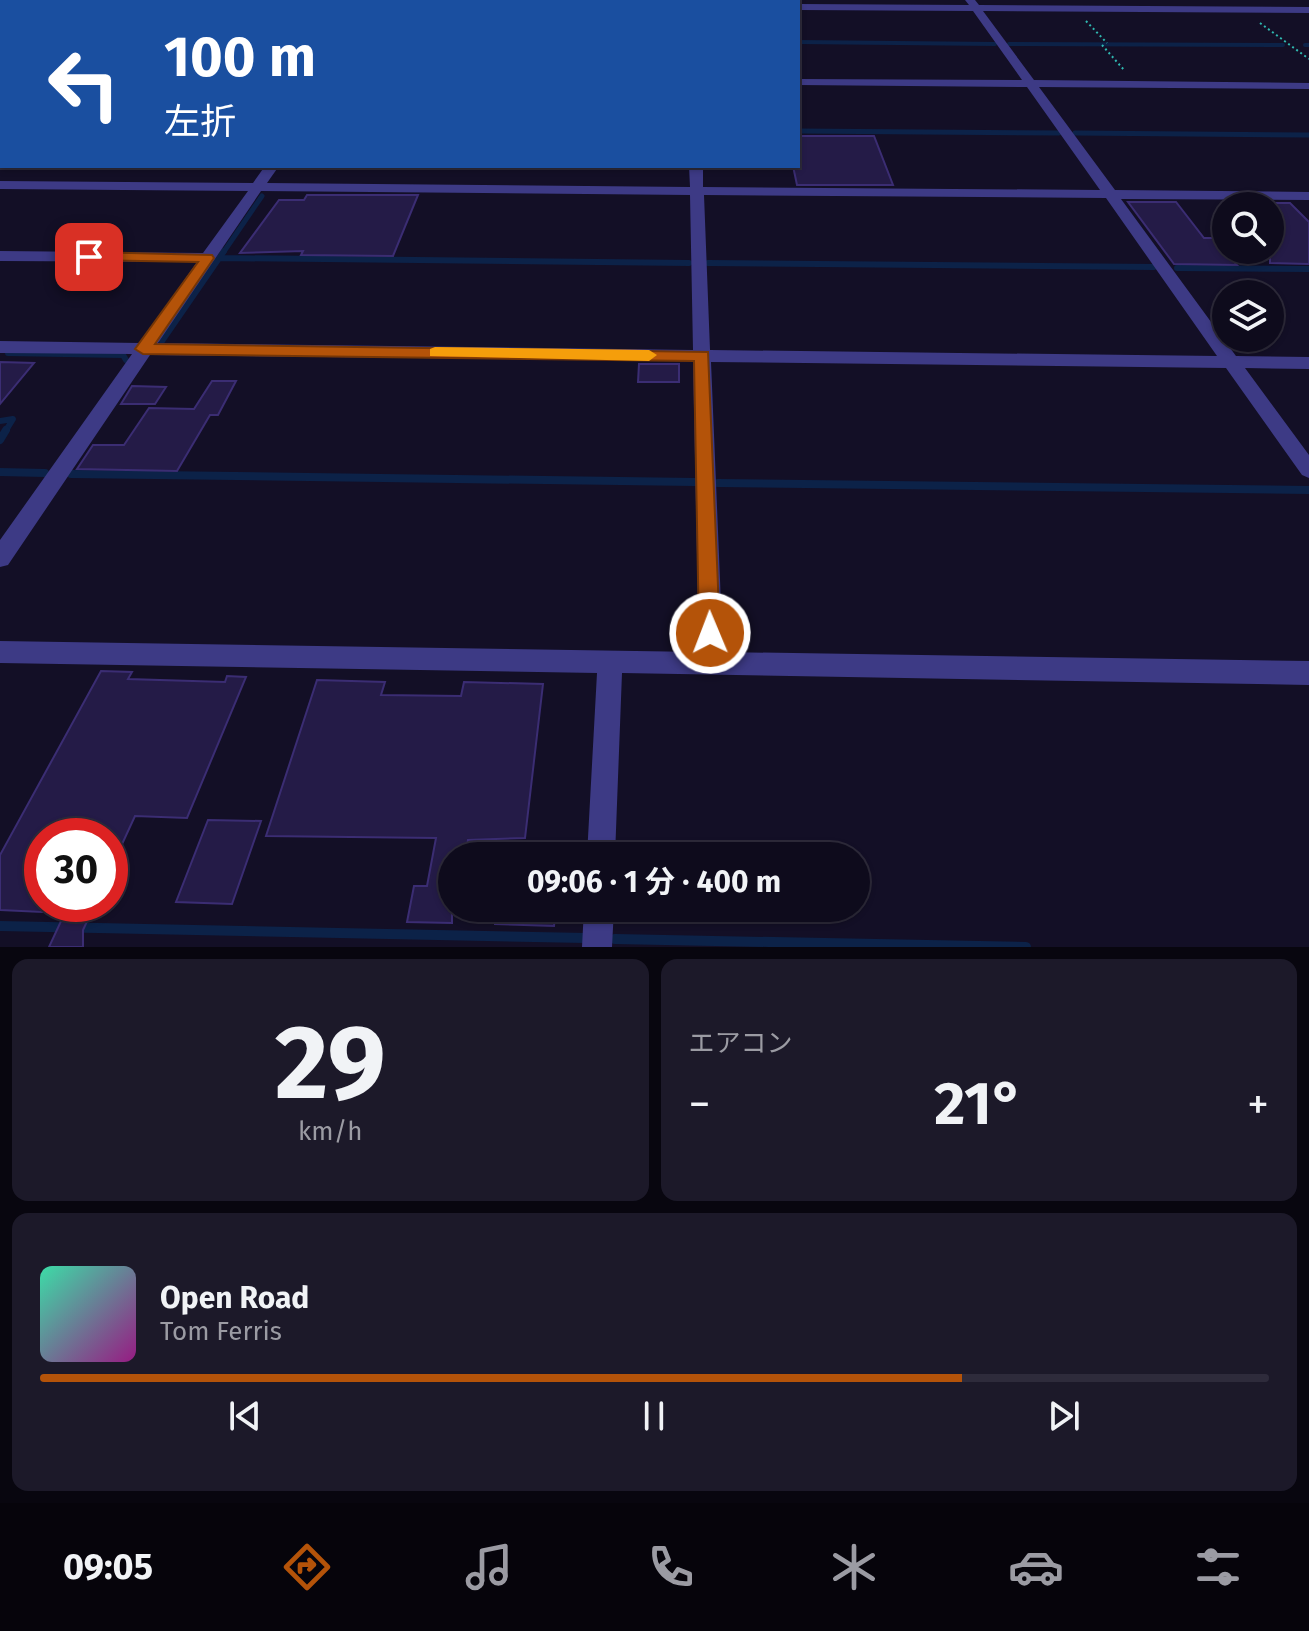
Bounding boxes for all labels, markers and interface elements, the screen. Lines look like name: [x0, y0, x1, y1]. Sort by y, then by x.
text: 100 m: [164, 24, 316, 91]
icon: left: [32, 32, 136, 136]
text: 左折: [164, 100, 236, 144]
map controls: [1212, 192, 1284, 352]
button: search: [1212, 192, 1284, 264]
pin: [55, 223, 123, 291]
icon: arrive: [67, 235, 111, 279]
button: layers: [1212, 280, 1284, 352]
position arrow: [668, 591, 752, 675]
speed limit sign: 30: [24, 818, 128, 922]
text: 09:06 · 1 分 · 400 m: [527, 864, 781, 900]
text: 29: [275, 1001, 386, 1126]
text: エアコン: [689, 1028, 793, 1059]
text: 21°: [934, 1068, 1023, 1140]
text: −: [689, 1078, 711, 1131]
text: +: [1247, 1078, 1269, 1131]
text: km/h: [298, 1116, 362, 1147]
text: Open Road: [160, 1280, 309, 1316]
text: Tom Ferris: [160, 1316, 282, 1347]
icon: previous: [223, 1394, 267, 1438]
icon: pause: [632, 1394, 676, 1438]
icon: next: [1042, 1394, 1086, 1438]
icon: directions: [279, 1539, 335, 1595]
icon: music: [461, 1539, 517, 1595]
icon: phone: [643, 1539, 699, 1595]
icon: climate: [826, 1539, 882, 1595]
icon: car: [1008, 1539, 1064, 1595]
icon: filters: [1190, 1539, 1246, 1595]
text: 09:05: [63, 1545, 153, 1589]

